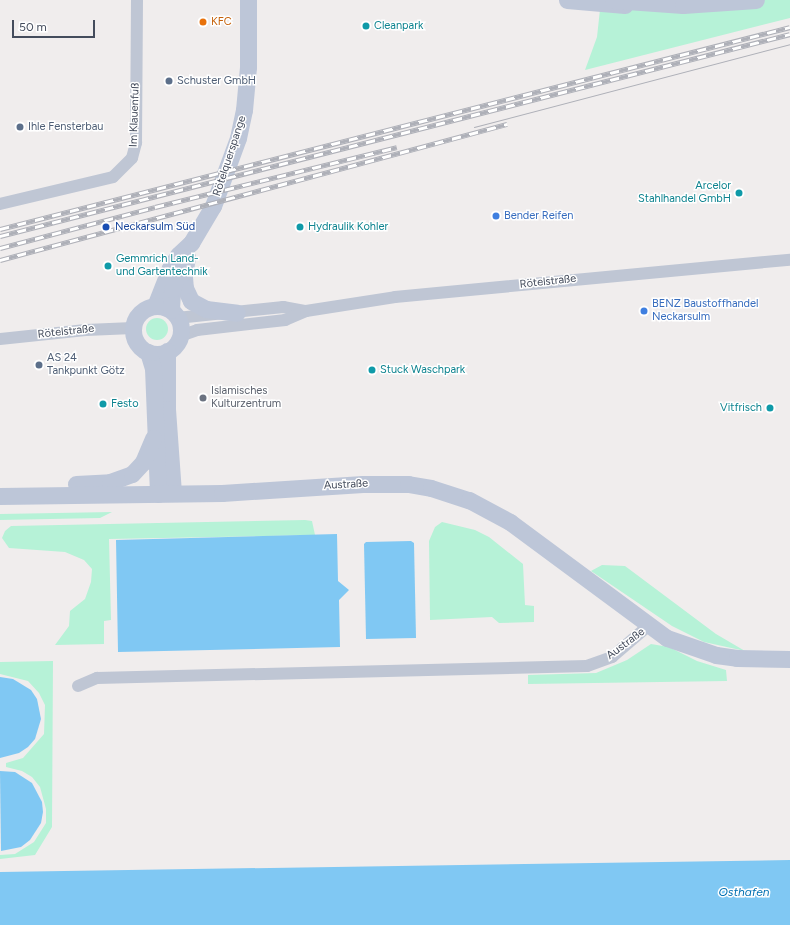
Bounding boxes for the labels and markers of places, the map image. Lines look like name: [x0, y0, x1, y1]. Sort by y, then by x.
place label: KFC: [211, 15, 232, 29]
marker: KFC: [198, 17, 208, 27]
place label: Cleanpark: [374, 19, 423, 33]
marker: Cleanpark: [361, 21, 371, 31]
place label: Schuster GmbH: [177, 74, 256, 88]
marker: Schuster GmbH: [164, 76, 174, 86]
place label: Ihle Fensterbau: [28, 120, 103, 134]
marker: Ihle Fensterbau: [15, 122, 25, 132]
place label: Arcelor Stahlhandel GmbH: [638, 180, 731, 206]
marker: Arcelor Stahlhandel GmbH: [734, 188, 744, 198]
place label: Bender Reifen: [504, 209, 573, 223]
marker: Bender Reifen: [491, 211, 501, 221]
place label: Neckarsulm Süd: [115, 220, 195, 234]
place label: Hydraulik Kohler: [308, 220, 388, 234]
marker: Neckarsulm Süd: [100, 221, 112, 233]
marker: Hydraulik Kohler: [295, 222, 305, 232]
place label: Gemmrich Land- und Gartentechnik: [116, 253, 208, 279]
marker: Gemmrich Land- und Gartentechnik: [103, 261, 113, 271]
place label: BENZ Baustoffhandel Neckarsulm: [652, 298, 758, 324]
marker: BENZ Baustoffhandel Neckarsulm: [639, 306, 649, 316]
place label: AS 24 Tankpunkt Götz: [47, 352, 125, 378]
marker: AS 24 Tankpunkt Götz: [34, 360, 44, 370]
place label: Stuck Waschpark: [380, 363, 465, 377]
marker: Stuck Waschpark: [367, 365, 377, 375]
place label: Islamisches Kulturzentrum: [211, 385, 281, 411]
marker: Islamisches Kulturzentrum: [198, 393, 208, 403]
place label: Festo: [111, 397, 139, 411]
marker: Festo: [98, 399, 108, 409]
place label: Vitfrisch: [720, 401, 762, 415]
marker: Vitfrisch: [765, 403, 775, 413]

